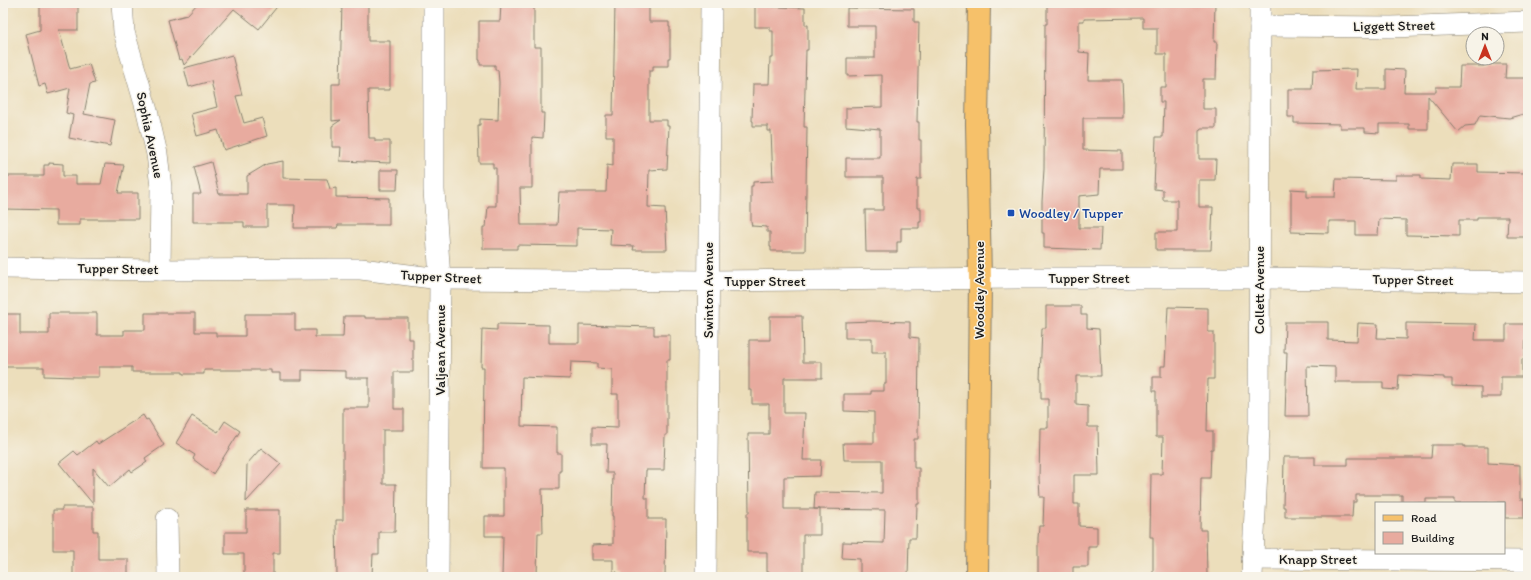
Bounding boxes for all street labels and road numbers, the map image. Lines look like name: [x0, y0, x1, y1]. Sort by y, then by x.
street label: Liggett Street: [1353, 17, 1435, 35]
street label: Sophia Avenue: [133, 90, 168, 180]
street label: Swinton Avenue: [700, 241, 717, 338]
street label: Woodley Avenue: [971, 241, 988, 339]
street label: Collett Avenue: [1251, 245, 1268, 334]
street label: Tupper Street: [77, 260, 159, 278]
street label: Tupper Street: [400, 266, 482, 288]
street label: Tupper Street: [1048, 270, 1130, 287]
street label: Tupper Street: [1372, 271, 1454, 289]
street label: Tupper Street: [724, 273, 806, 290]
street label: Valjean Avenue: [432, 304, 449, 396]
street label: Knapp Street: [1279, 551, 1357, 568]

